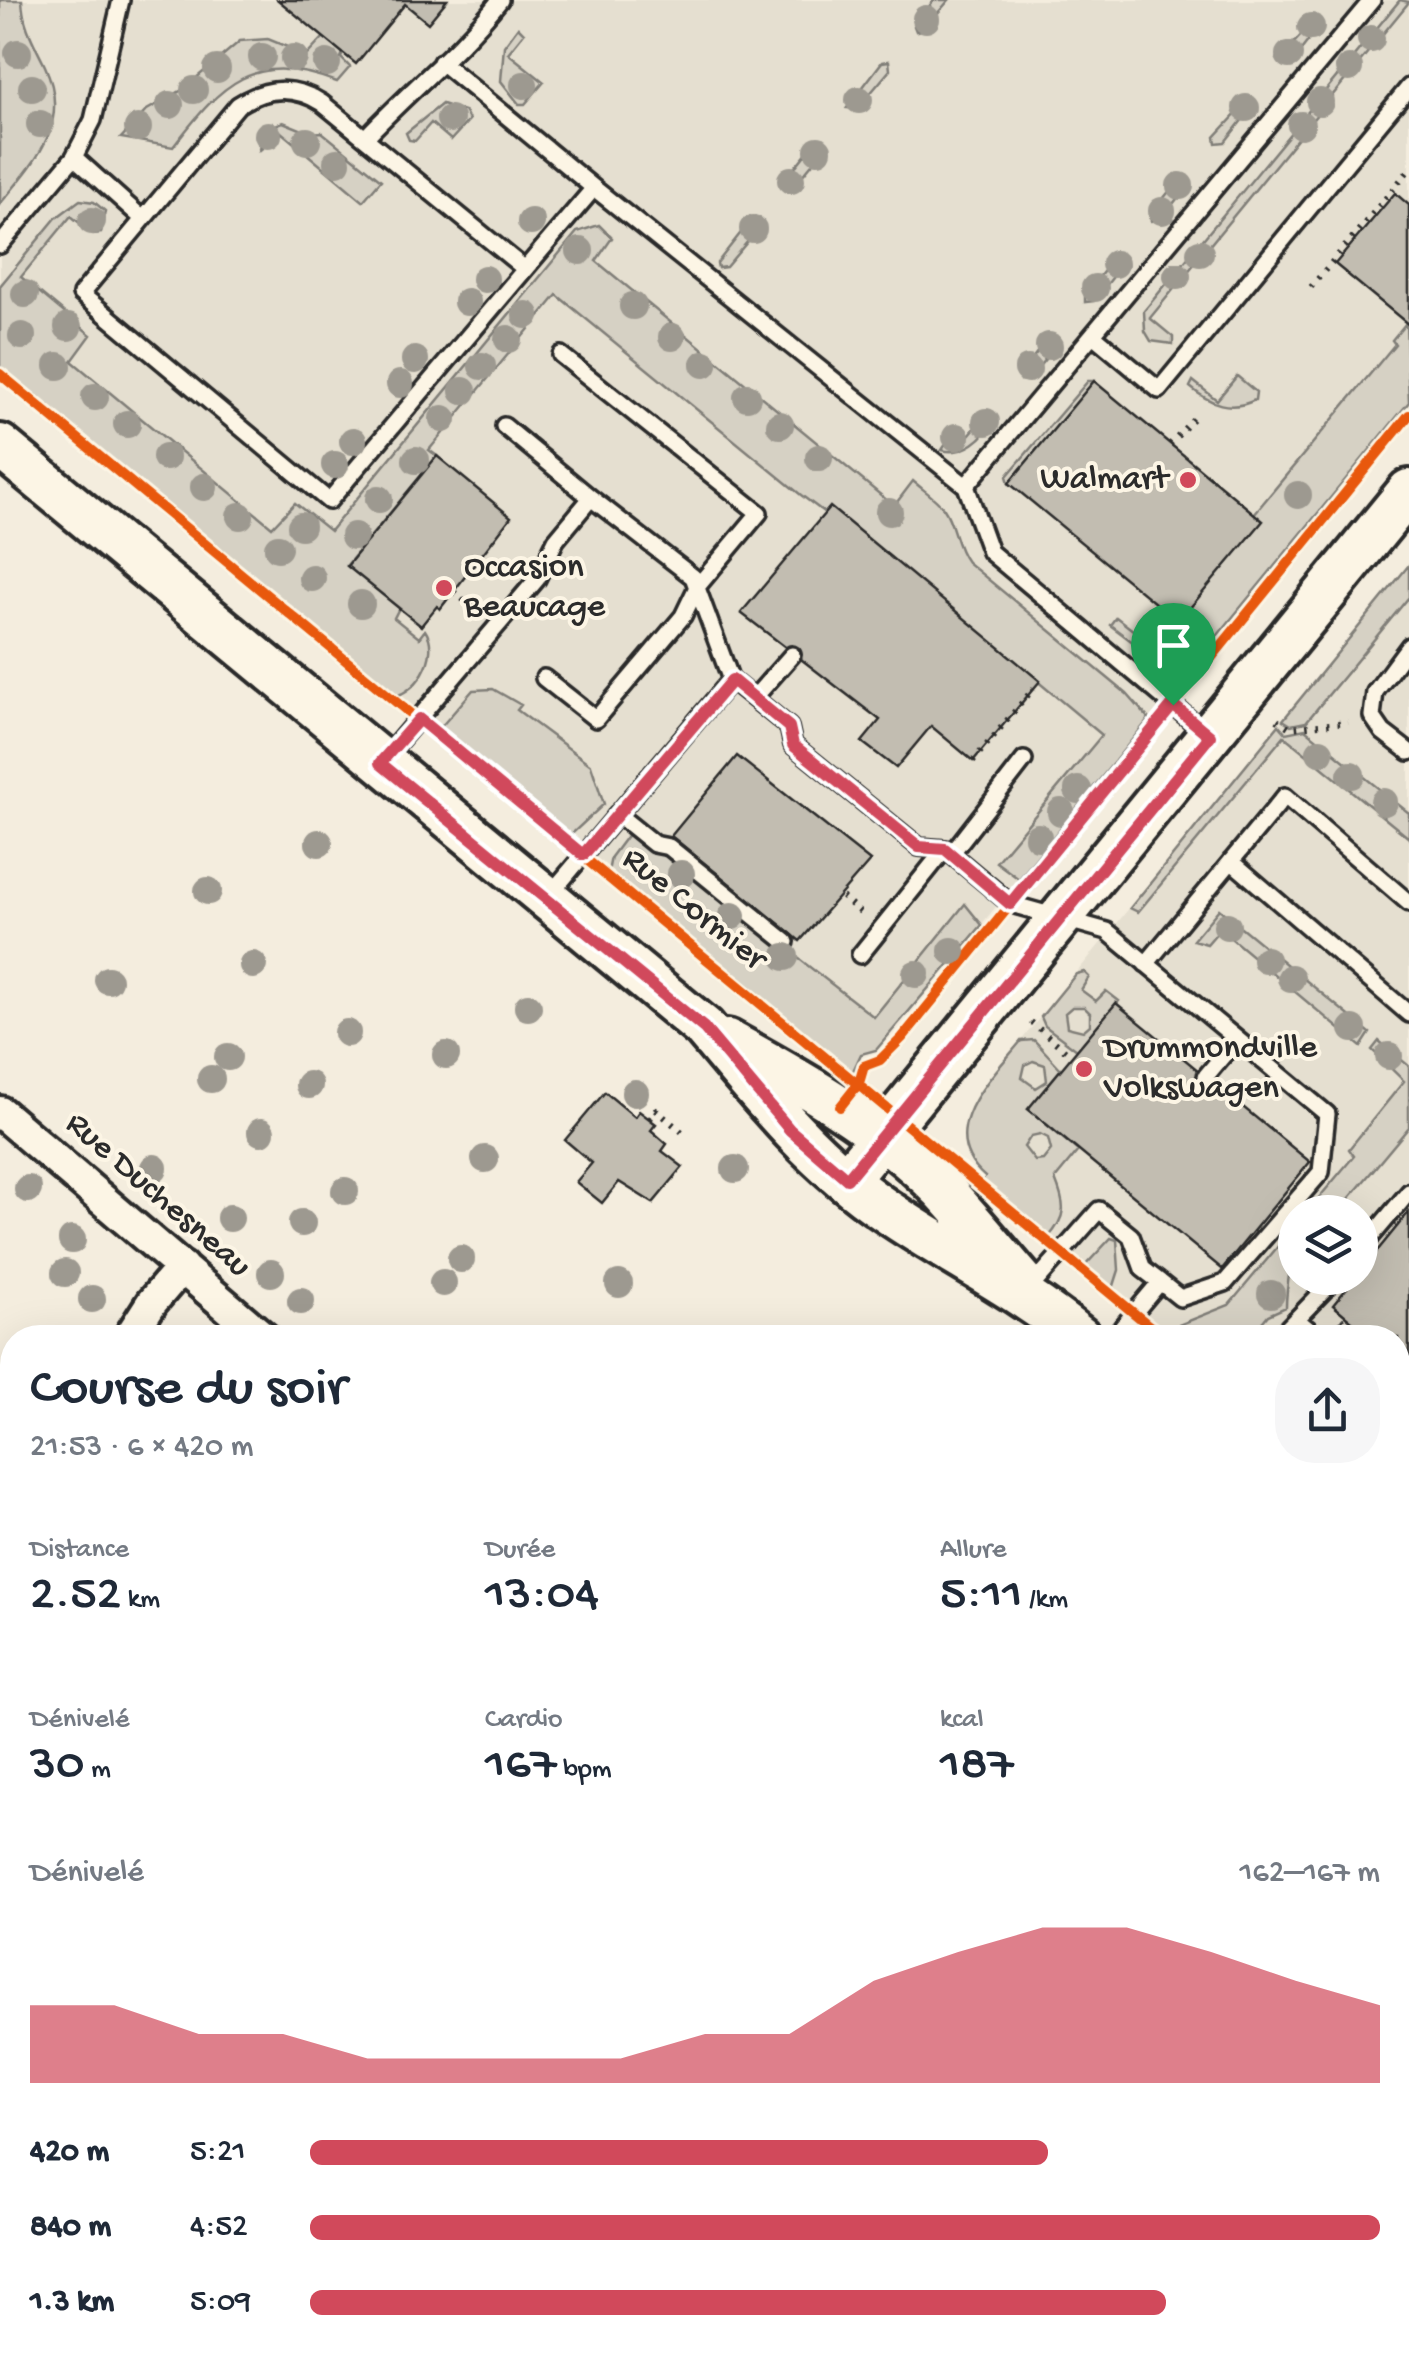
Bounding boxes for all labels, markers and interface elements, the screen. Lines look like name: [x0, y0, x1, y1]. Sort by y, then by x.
place label: Walmart: [1040, 460, 1171, 501]
marker: Walmart: [1177, 469, 1199, 491]
place label: Occasion Beaucage: [463, 548, 606, 629]
marker: Occasion Beaucage: [433, 577, 455, 599]
pin: [1131, 603, 1216, 706]
icon: arrive: [1146, 618, 1201, 673]
street label: Rue Cormier: [613, 839, 775, 982]
place label: Drummondville Volkswagen: [1102, 1029, 1318, 1110]
marker: Drummondville Volkswagen: [1073, 1058, 1095, 1080]
street label: Rue Duchesneau: [56, 1104, 258, 1288]
map controls: [1278, 1195, 1378, 1295]
button: layers: [1278, 1195, 1378, 1295]
button: share: [1275, 1358, 1380, 1463]
text: Course du soir: [30, 1359, 347, 1423]
text: 21:53 · 6 × 420 m: [30, 1429, 253, 1467]
text: Distance: [30, 1534, 129, 1567]
text: Durée: [485, 1534, 555, 1567]
text: Allure: [940, 1534, 1006, 1567]
text: 2.52: [30, 1567, 121, 1626]
text: 13:04: [485, 1567, 599, 1626]
text: 5:11: [940, 1567, 1022, 1626]
text: km: [121, 1584, 160, 1617]
text: /km: [1022, 1584, 1068, 1617]
text: Dénivelé: [30, 1704, 130, 1737]
text: Cardio: [485, 1704, 563, 1737]
text: kcal: [940, 1704, 984, 1737]
text: 30: [30, 1737, 84, 1796]
text: 167: [485, 1737, 557, 1796]
text: 187: [940, 1737, 1014, 1796]
text: m: [84, 1754, 111, 1787]
text: bpm: [557, 1754, 612, 1787]
text: Dénivelé: [30, 1855, 144, 1893]
text: 162–167 m: [1239, 1855, 1380, 1893]
text: 420 m: [30, 2134, 109, 2172]
text: 5:21: [190, 2134, 245, 2172]
text: 840 m: [30, 2209, 111, 2247]
text: 4:52: [190, 2209, 248, 2247]
text: 1.3 km: [30, 2284, 114, 2322]
text: 5:09: [190, 2284, 251, 2322]

